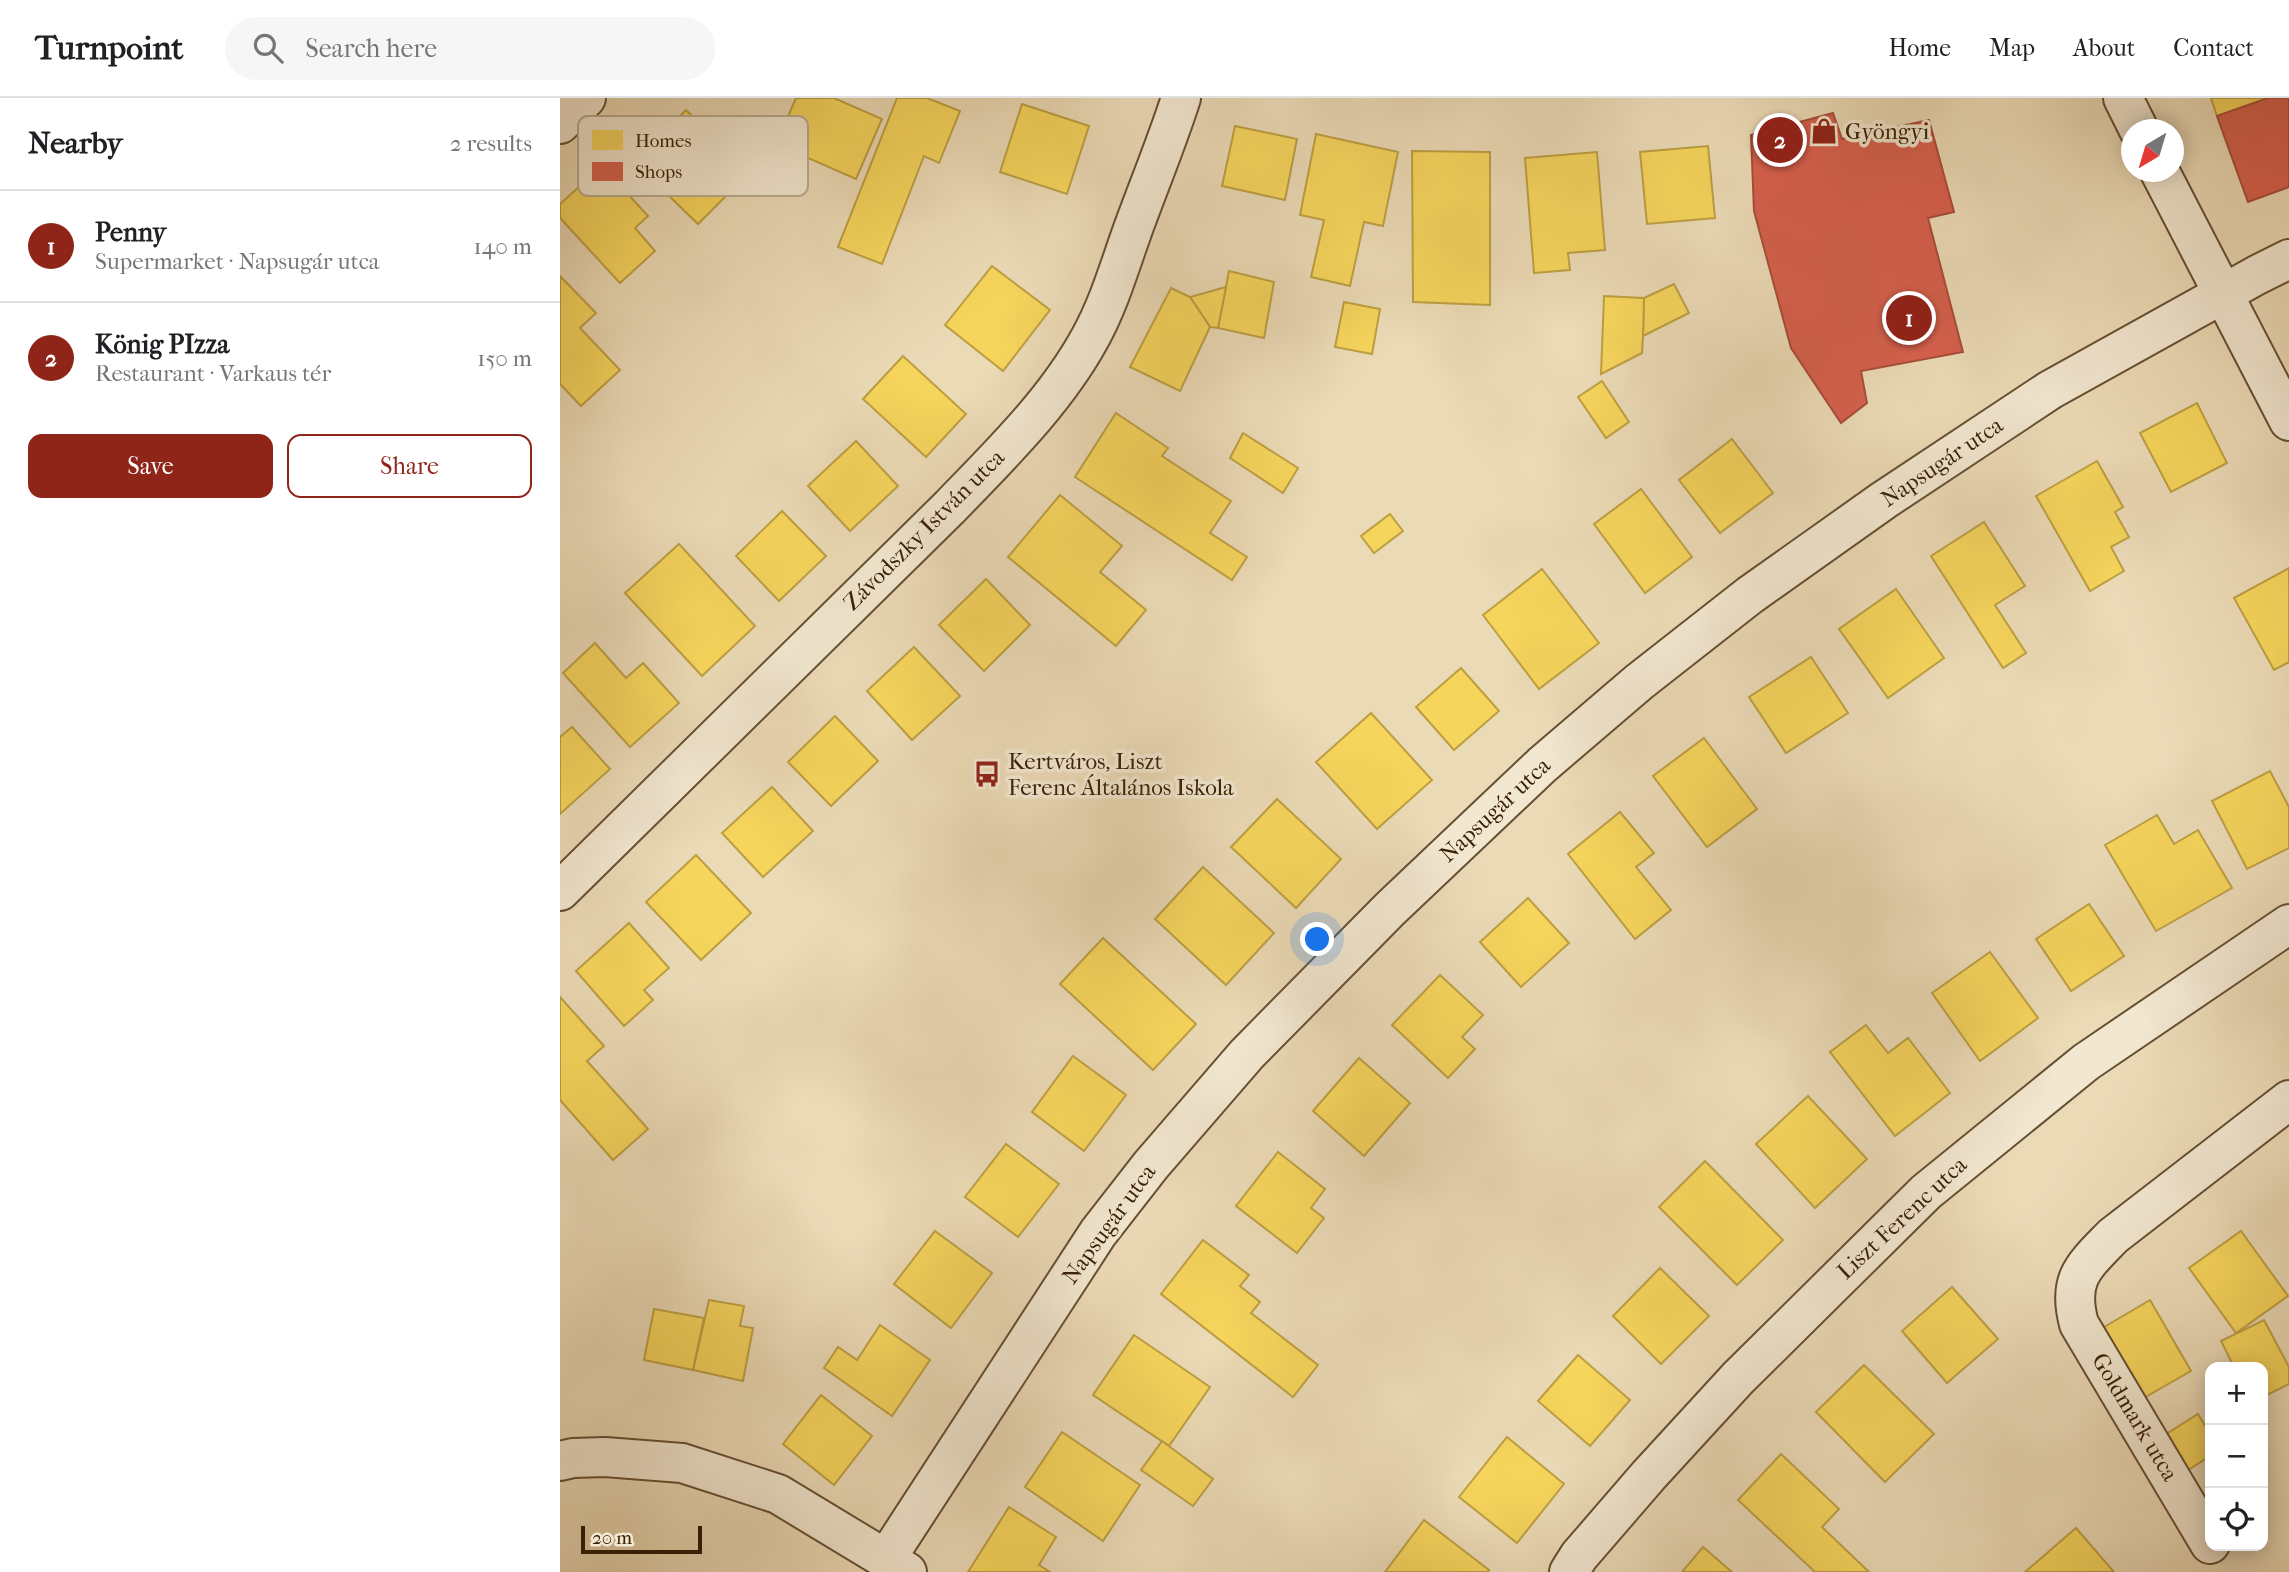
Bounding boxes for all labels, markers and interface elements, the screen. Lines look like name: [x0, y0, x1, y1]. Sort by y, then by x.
search box: [225, 17, 715, 80]
text: Turnpoint: [35, 29, 183, 68]
icon: search: [249, 29, 287, 67]
text: Search here: [305, 33, 437, 64]
text: Home: [1889, 34, 1951, 62]
text: Map: [1989, 34, 2035, 62]
text: About: [2073, 34, 2135, 62]
text: Contact: [2173, 34, 2254, 62]
pin: 2: [1757, 114, 1803, 166]
legend: [578, 116, 808, 196]
shop icon: Gyöngyi: [1809, 116, 1839, 146]
place label: Gyöngyi: [1845, 118, 1929, 145]
north arrow: [2121, 119, 2184, 182]
text: Nearby: [28, 126, 123, 161]
text: 2 results: [450, 130, 532, 157]
text: Homes: [635, 130, 691, 152]
text: Shops: [635, 161, 682, 183]
text: Penny: [95, 217, 166, 248]
text: 1: [47, 233, 55, 260]
text: 140 m: [473, 233, 532, 260]
text: Supermarket · Napsugár utca: [95, 248, 380, 275]
pin: 1: [1886, 292, 1932, 344]
text: König PIzza: [95, 329, 229, 360]
text: 2: [45, 345, 57, 372]
text: 150 m: [477, 345, 532, 372]
text: Restaurant · Varkaus tér: [95, 360, 331, 387]
street label: Napsugár utca: [1876, 411, 2008, 513]
button: Save: [28, 434, 273, 498]
button: Share: [287, 434, 532, 498]
street label: Závodszky István utca: [838, 444, 1010, 616]
place label: Kertváros, Liszt Ferenc Általános Iskola: [1008, 748, 1234, 801]
street label: Napsugár utca: [1434, 752, 1556, 868]
bus stop icon: Kertváros, Liszt Ferenc Általános Iskola: [972, 759, 1002, 789]
your location: [1300, 922, 1334, 956]
street label: Liszt Ferenc utca: [1832, 1151, 1973, 1285]
street label: Napsugár utca: [1057, 1159, 1162, 1289]
street label: Goldmark utca: [2086, 1348, 2184, 1486]
map controls: [2205, 1362, 2268, 1551]
button: +: [2205, 1362, 2268, 1425]
button: −: [2205, 1425, 2268, 1488]
button: locate: [2205, 1488, 2268, 1551]
scale bar: [581, 1523, 702, 1555]
text: 20 m: [592, 1527, 632, 1549]

